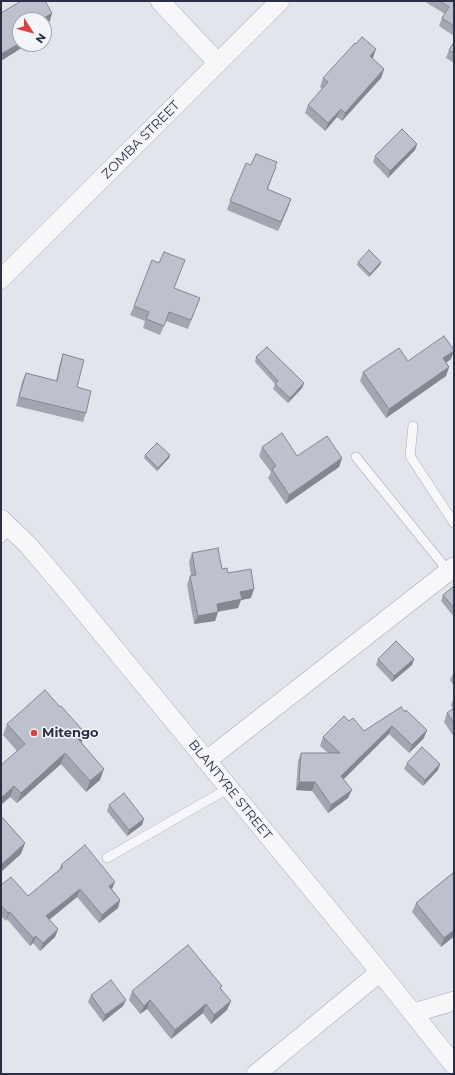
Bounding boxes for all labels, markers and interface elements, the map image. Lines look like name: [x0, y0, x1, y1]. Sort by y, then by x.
north arrow: [12, 12, 52, 52]
text: N: [33, 31, 49, 46]
street label: ZOMBA STREET: [99, 98, 183, 182]
place label: Mitengo: [42, 725, 99, 741]
marker: Mitengo: [29, 728, 39, 738]
street label: BLANTYRE STREET: [185, 737, 275, 843]

